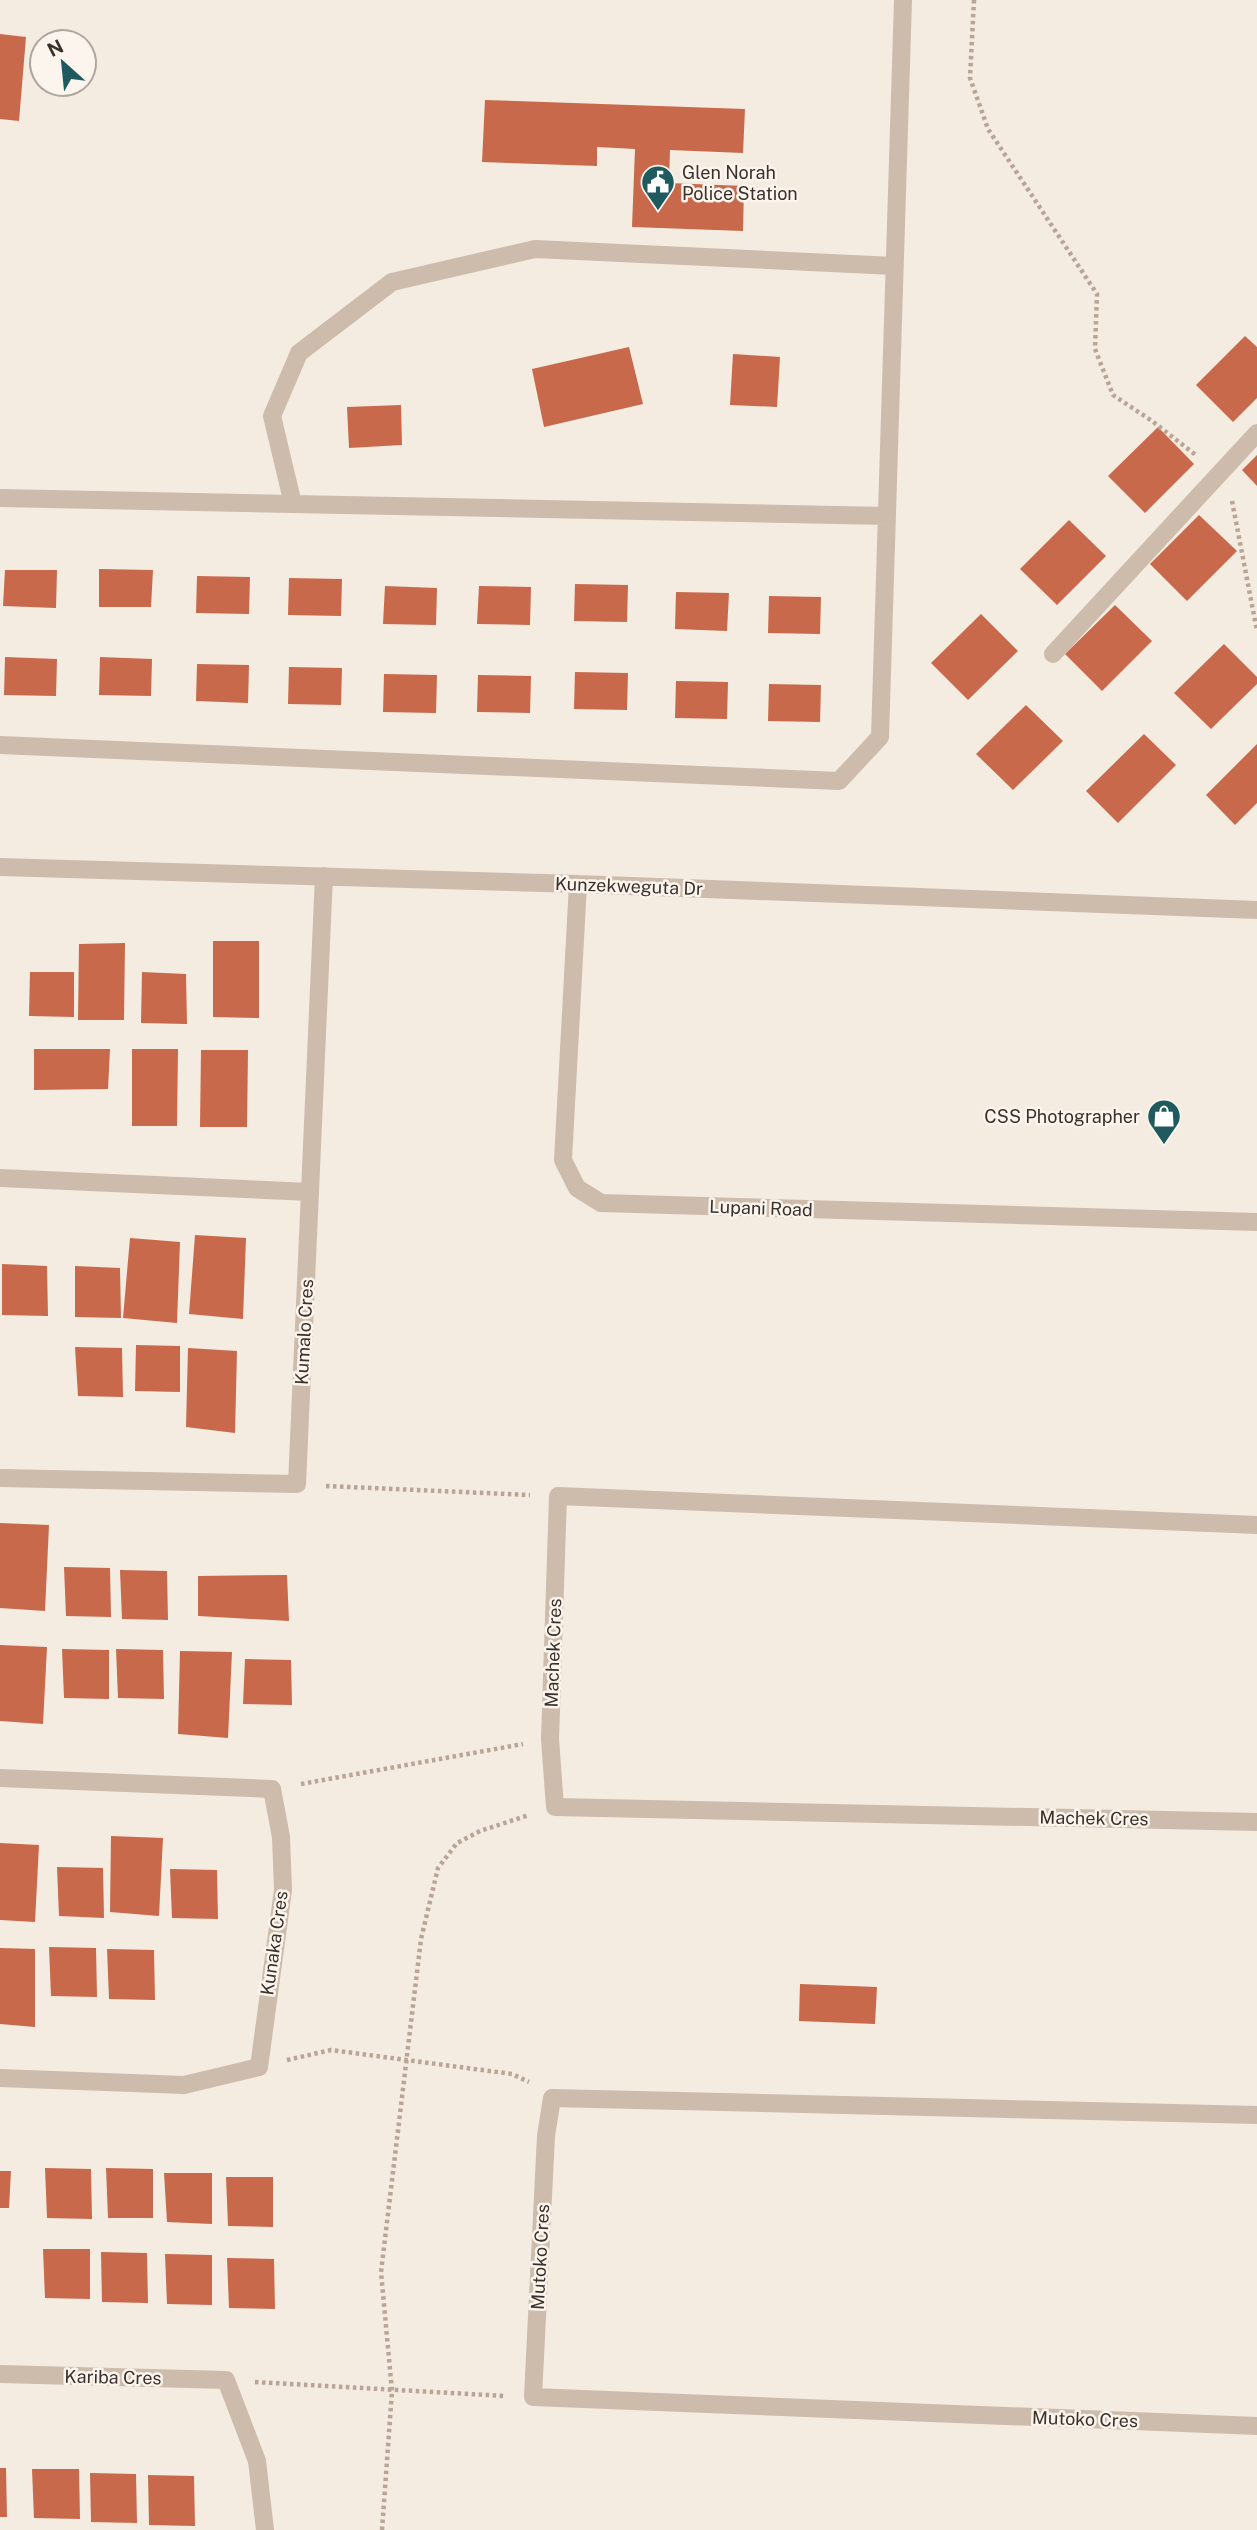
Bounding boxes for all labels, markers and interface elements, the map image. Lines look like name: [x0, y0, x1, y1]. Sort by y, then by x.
north arrow: [28, 28, 98, 98]
text: N: [44, 35, 67, 61]
place label: Glen Norah Police Station: [682, 162, 798, 204]
public building icon: Glen Norah Police Station: [639, 163, 677, 212]
street label: Kunzekweguta Dr: [555, 873, 703, 899]
shop icon: CSS Photographer: [1145, 1097, 1183, 1146]
place label: CSS Photographer: [984, 1106, 1140, 1127]
street label: Lupani Road: [709, 1196, 813, 1220]
street label: Kumalo Cres: [291, 1279, 317, 1385]
street label: Machek Cres: [541, 1598, 565, 1708]
street label: Machek Cres: [1039, 1807, 1149, 1829]
street label: Kunaka Cres: [256, 1889, 292, 1997]
street label: Mutoko Cres: [527, 2204, 553, 2310]
street label: Kariba Cres: [64, 2366, 162, 2388]
street label: Mutoko Cres: [1032, 2407, 1138, 2431]

